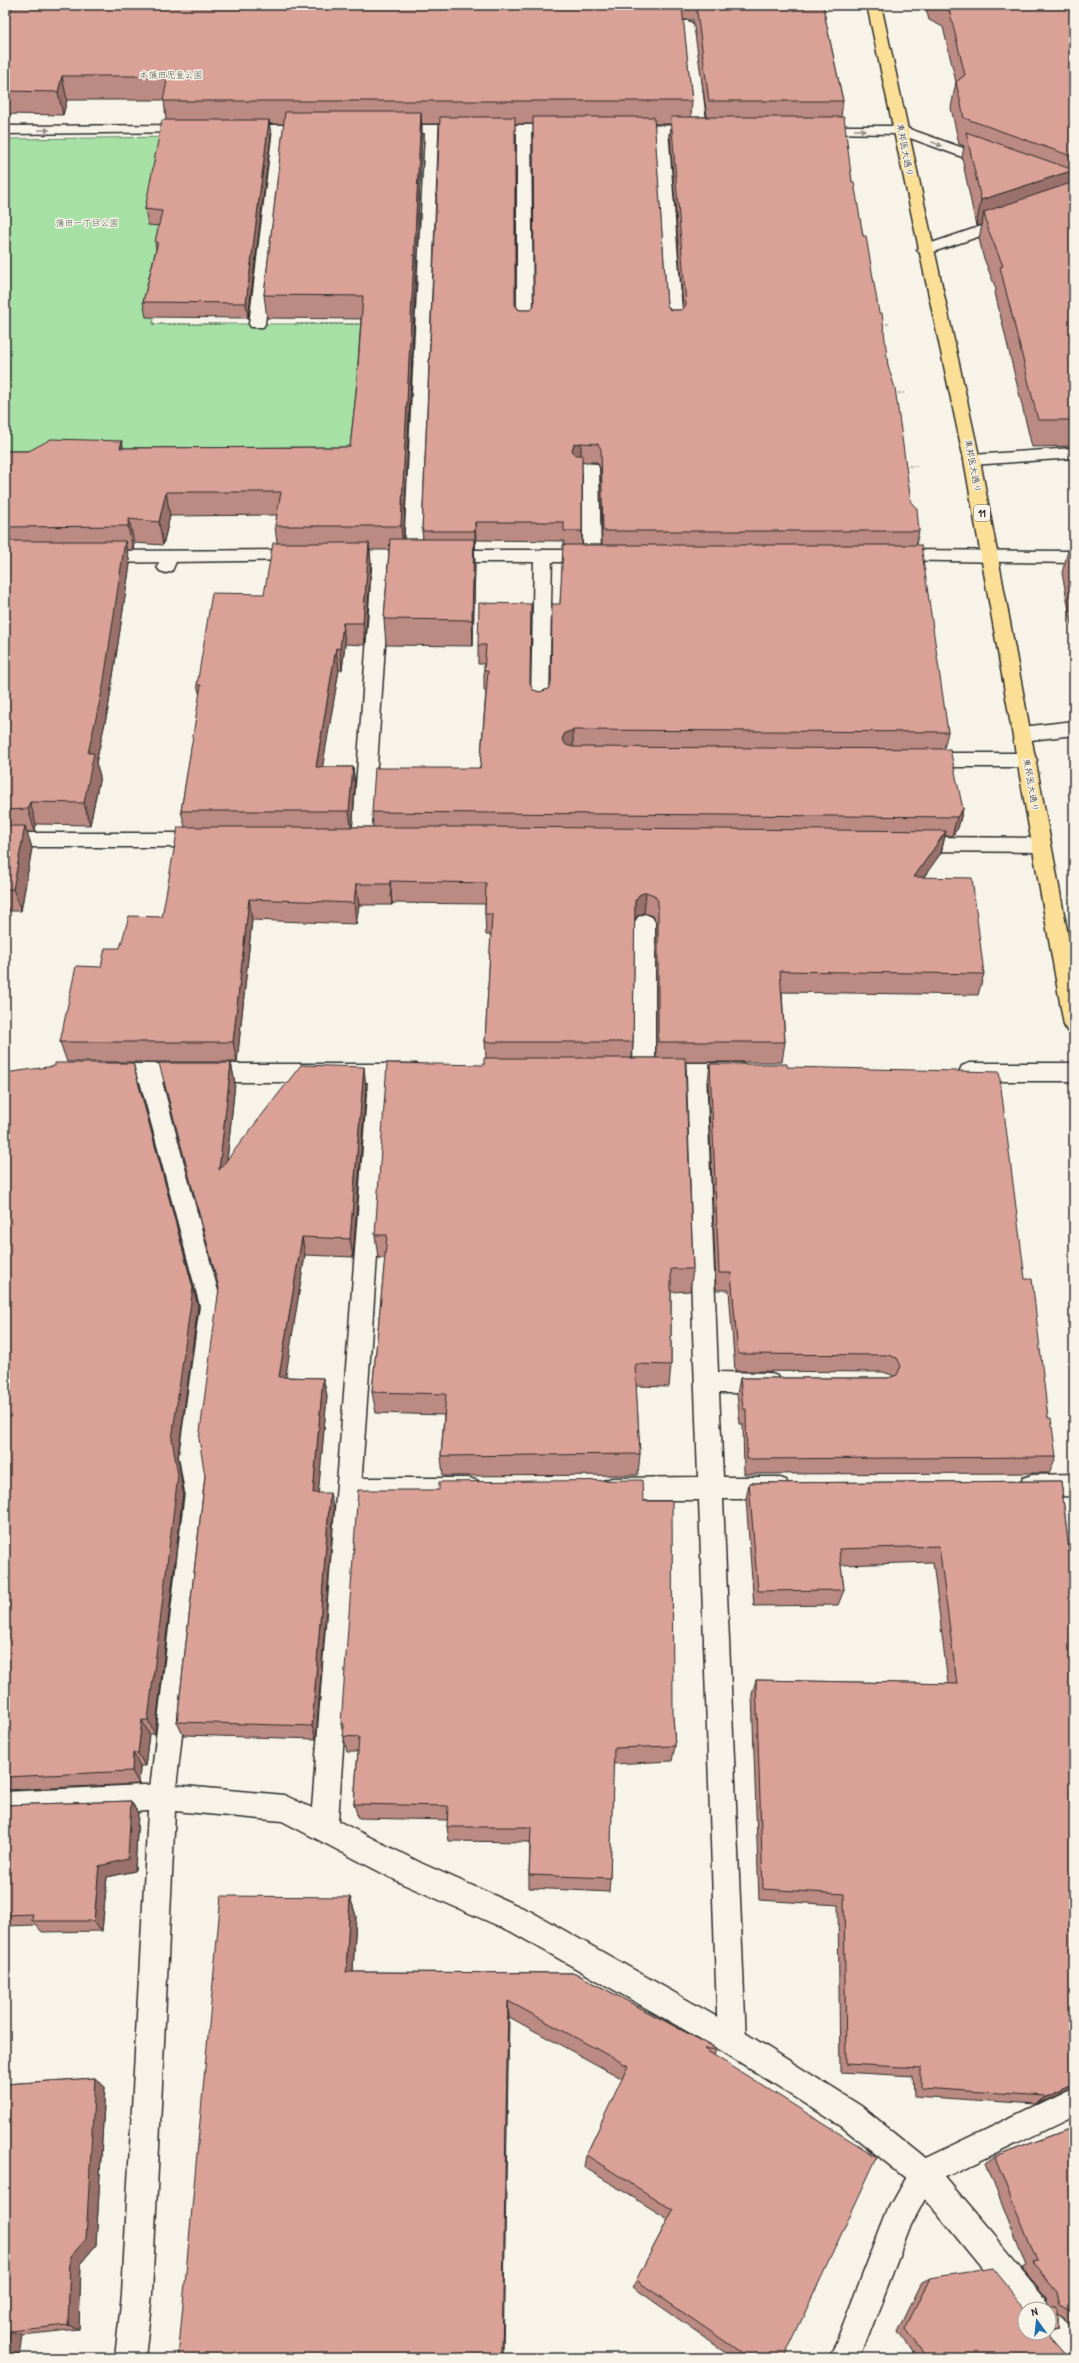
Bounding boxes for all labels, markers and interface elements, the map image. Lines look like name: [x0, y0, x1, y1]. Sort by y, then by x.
park label: 本蒲田児童公園: [139, 69, 203, 81]
street label: 東邦医大通り: [894, 122, 916, 178]
one-way arrow: [38, 127, 51, 133]
one-way arrow: [854, 127, 867, 133]
one-way arrow: [932, 142, 944, 148]
park label: 蒲田一丁目公園: [55, 217, 119, 229]
street label: 東邦医大通り: [962, 438, 984, 494]
road number: 11: [974, 505, 990, 521]
street label: 東邦医大通り: [1020, 757, 1042, 813]
north arrow: [1017, 2301, 1057, 2341]
text: N: [1030, 2304, 1039, 2319]

